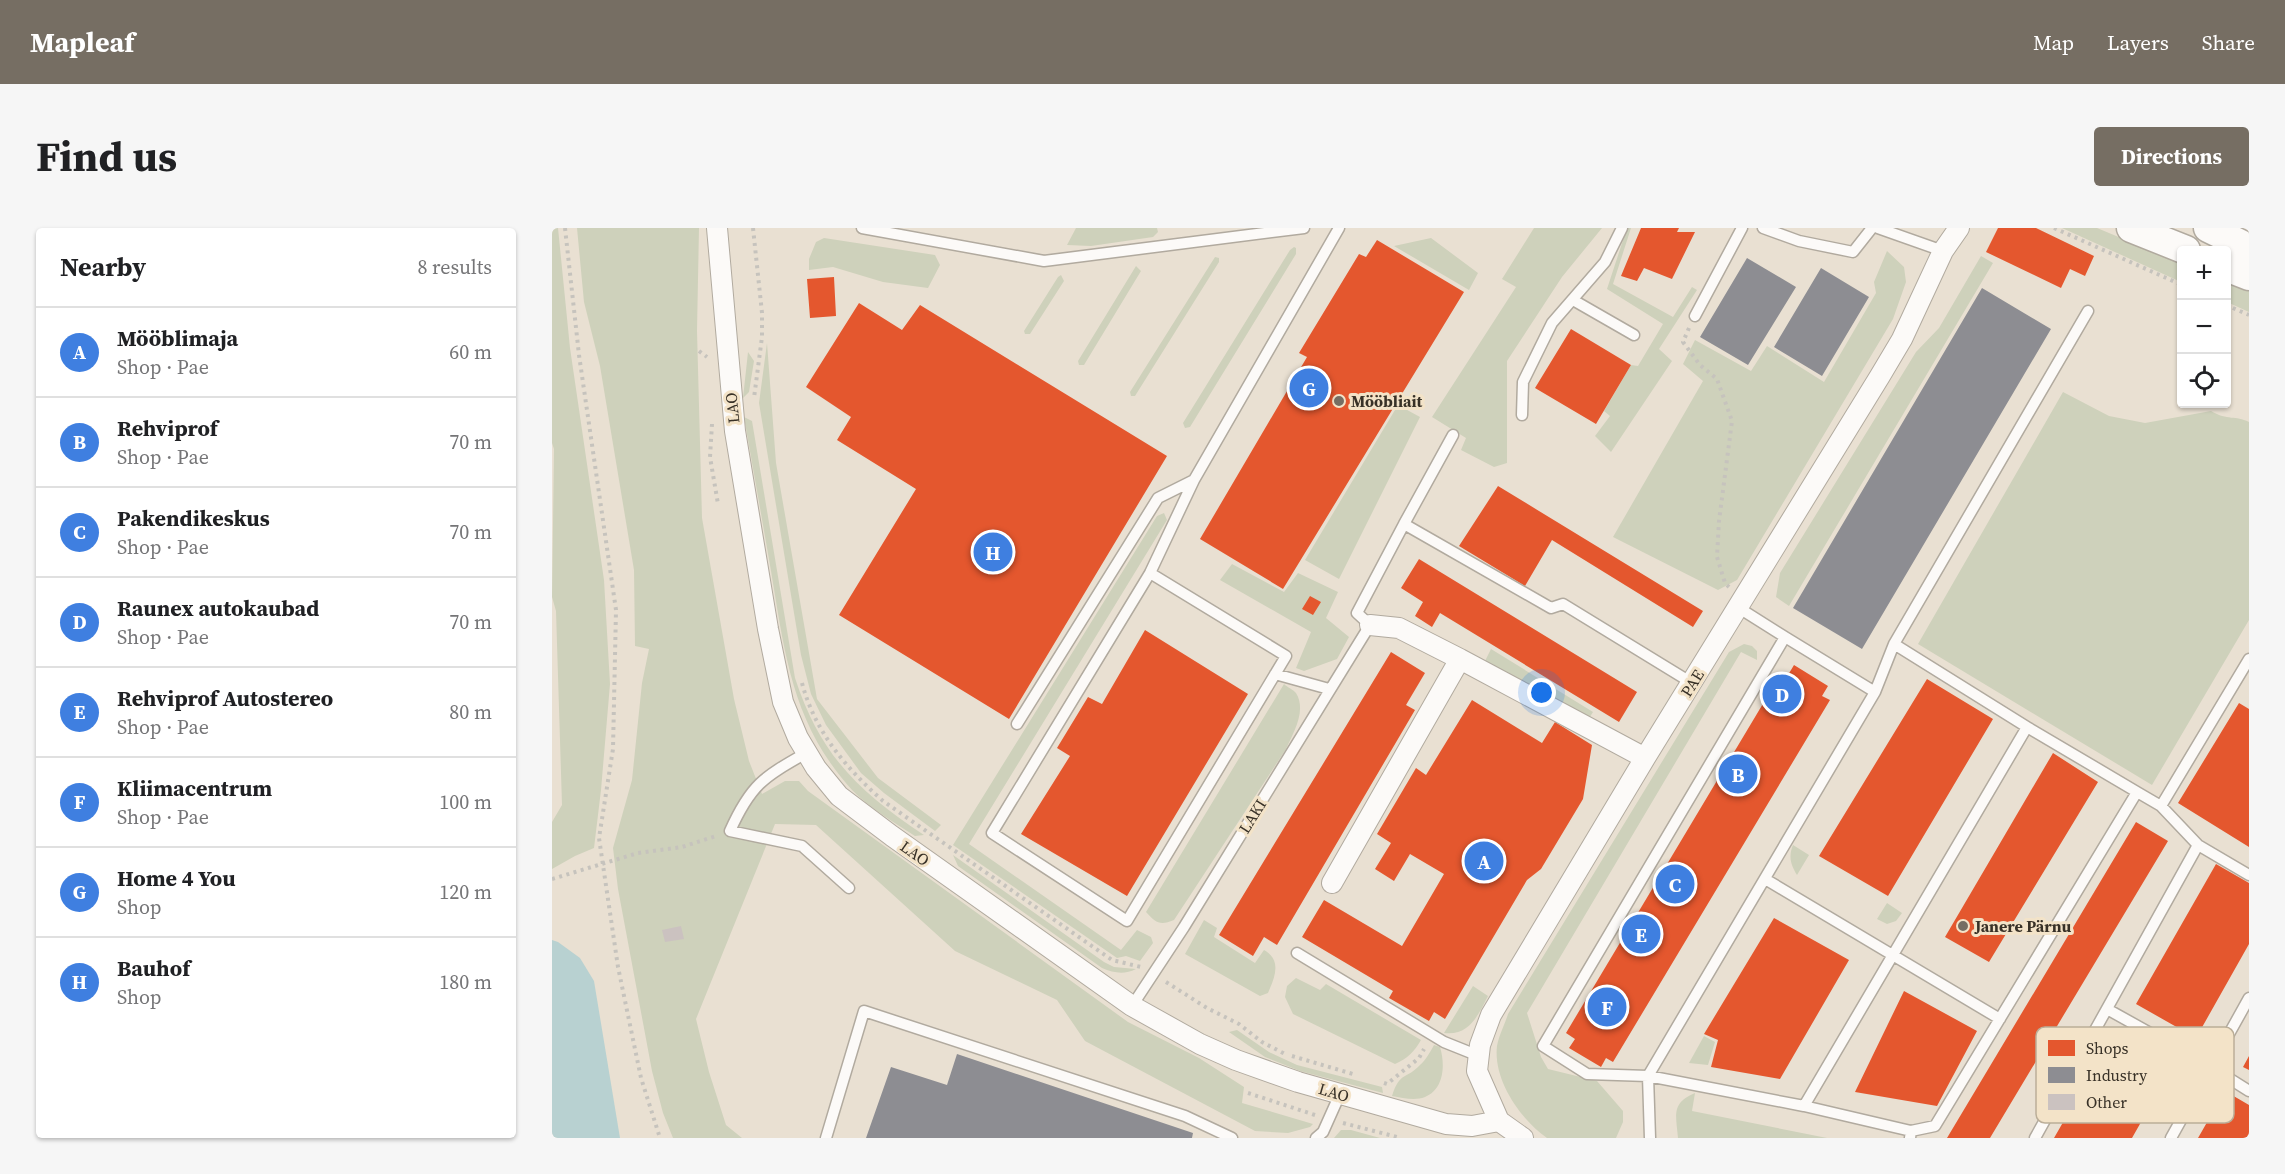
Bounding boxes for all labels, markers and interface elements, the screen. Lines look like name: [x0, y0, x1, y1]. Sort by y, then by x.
text: Mapleaf: [30, 23, 134, 61]
text: Map: [2033, 28, 2074, 57]
text: Layers: [2107, 28, 2169, 57]
text: Share: [2202, 28, 2255, 57]
text: Find us: [36, 127, 177, 185]
button: Directions: [2094, 127, 2249, 186]
map controls: [2177, 246, 2231, 408]
button: +: [2177, 246, 2231, 300]
text: Nearby: [60, 249, 146, 285]
text: 8 results: [417, 253, 492, 281]
button: −: [2177, 300, 2231, 354]
text: Mööblimaja: [117, 323, 238, 353]
text: A: [73, 338, 86, 366]
text: 60 m: [449, 338, 492, 366]
text: Shop · Pae: [117, 353, 209, 381]
button: locate: [2177, 354, 2231, 408]
pin: G: [1290, 366, 1329, 410]
place label: Mööbliait: [1351, 390, 1423, 412]
street label: LAO: [719, 392, 745, 424]
marker: Mööbliait: [1332, 394, 1346, 408]
text: Rehviprof: [117, 413, 218, 443]
text: B: [73, 428, 86, 456]
text: 70 m: [449, 428, 492, 456]
text: Shop · Pae: [117, 443, 209, 471]
text: Pakendikeskus: [117, 503, 270, 533]
text: C: [73, 518, 86, 546]
text: 70 m: [449, 518, 492, 546]
pin: H: [974, 530, 1012, 574]
text: Shop · Pae: [117, 533, 209, 561]
text: Raunex autokaubad: [117, 593, 319, 623]
text: D: [72, 608, 87, 636]
text: 70 m: [449, 608, 492, 636]
text: Shop · Pae: [117, 623, 209, 651]
street label: PAE: [1675, 665, 1709, 701]
pin: D: [1762, 672, 1802, 716]
your location: [1527, 678, 1556, 707]
text: Rehviprof Autostereo: [117, 683, 333, 713]
text: E: [74, 698, 85, 726]
text: 80 m: [449, 698, 492, 726]
text: Shop · Pae: [117, 713, 209, 741]
pin: B: [1718, 752, 1758, 796]
text: Kliimacentrum: [117, 773, 272, 803]
text: F: [74, 788, 85, 816]
text: 100 m: [439, 788, 492, 816]
street label: LAKI: [1233, 795, 1271, 837]
text: Shop · Pae: [117, 803, 209, 831]
street label: LAO: [896, 835, 934, 871]
pin: A: [1464, 838, 1504, 884]
pin: C: [1656, 862, 1694, 906]
text: Home 4 You: [117, 863, 236, 893]
text: G: [73, 878, 86, 906]
text: 120 m: [439, 878, 492, 906]
text: Shop: [117, 893, 162, 921]
pin: E: [1622, 912, 1660, 956]
place label: Janere Pärnu: [1974, 915, 2071, 937]
marker: Janere Pärnu: [1956, 919, 1970, 933]
text: Bauhof: [117, 953, 190, 983]
text: H: [72, 968, 87, 996]
text: 180 m: [439, 968, 492, 996]
text: Shop: [117, 983, 162, 1011]
pin: F: [1588, 984, 1626, 1030]
legend: [2036, 1027, 2234, 1123]
text: Shops: [2086, 1037, 2129, 1059]
text: Industry: [2086, 1064, 2148, 1086]
street label: LAO: [1316, 1077, 1352, 1107]
text: Other: [2086, 1091, 2127, 1113]

